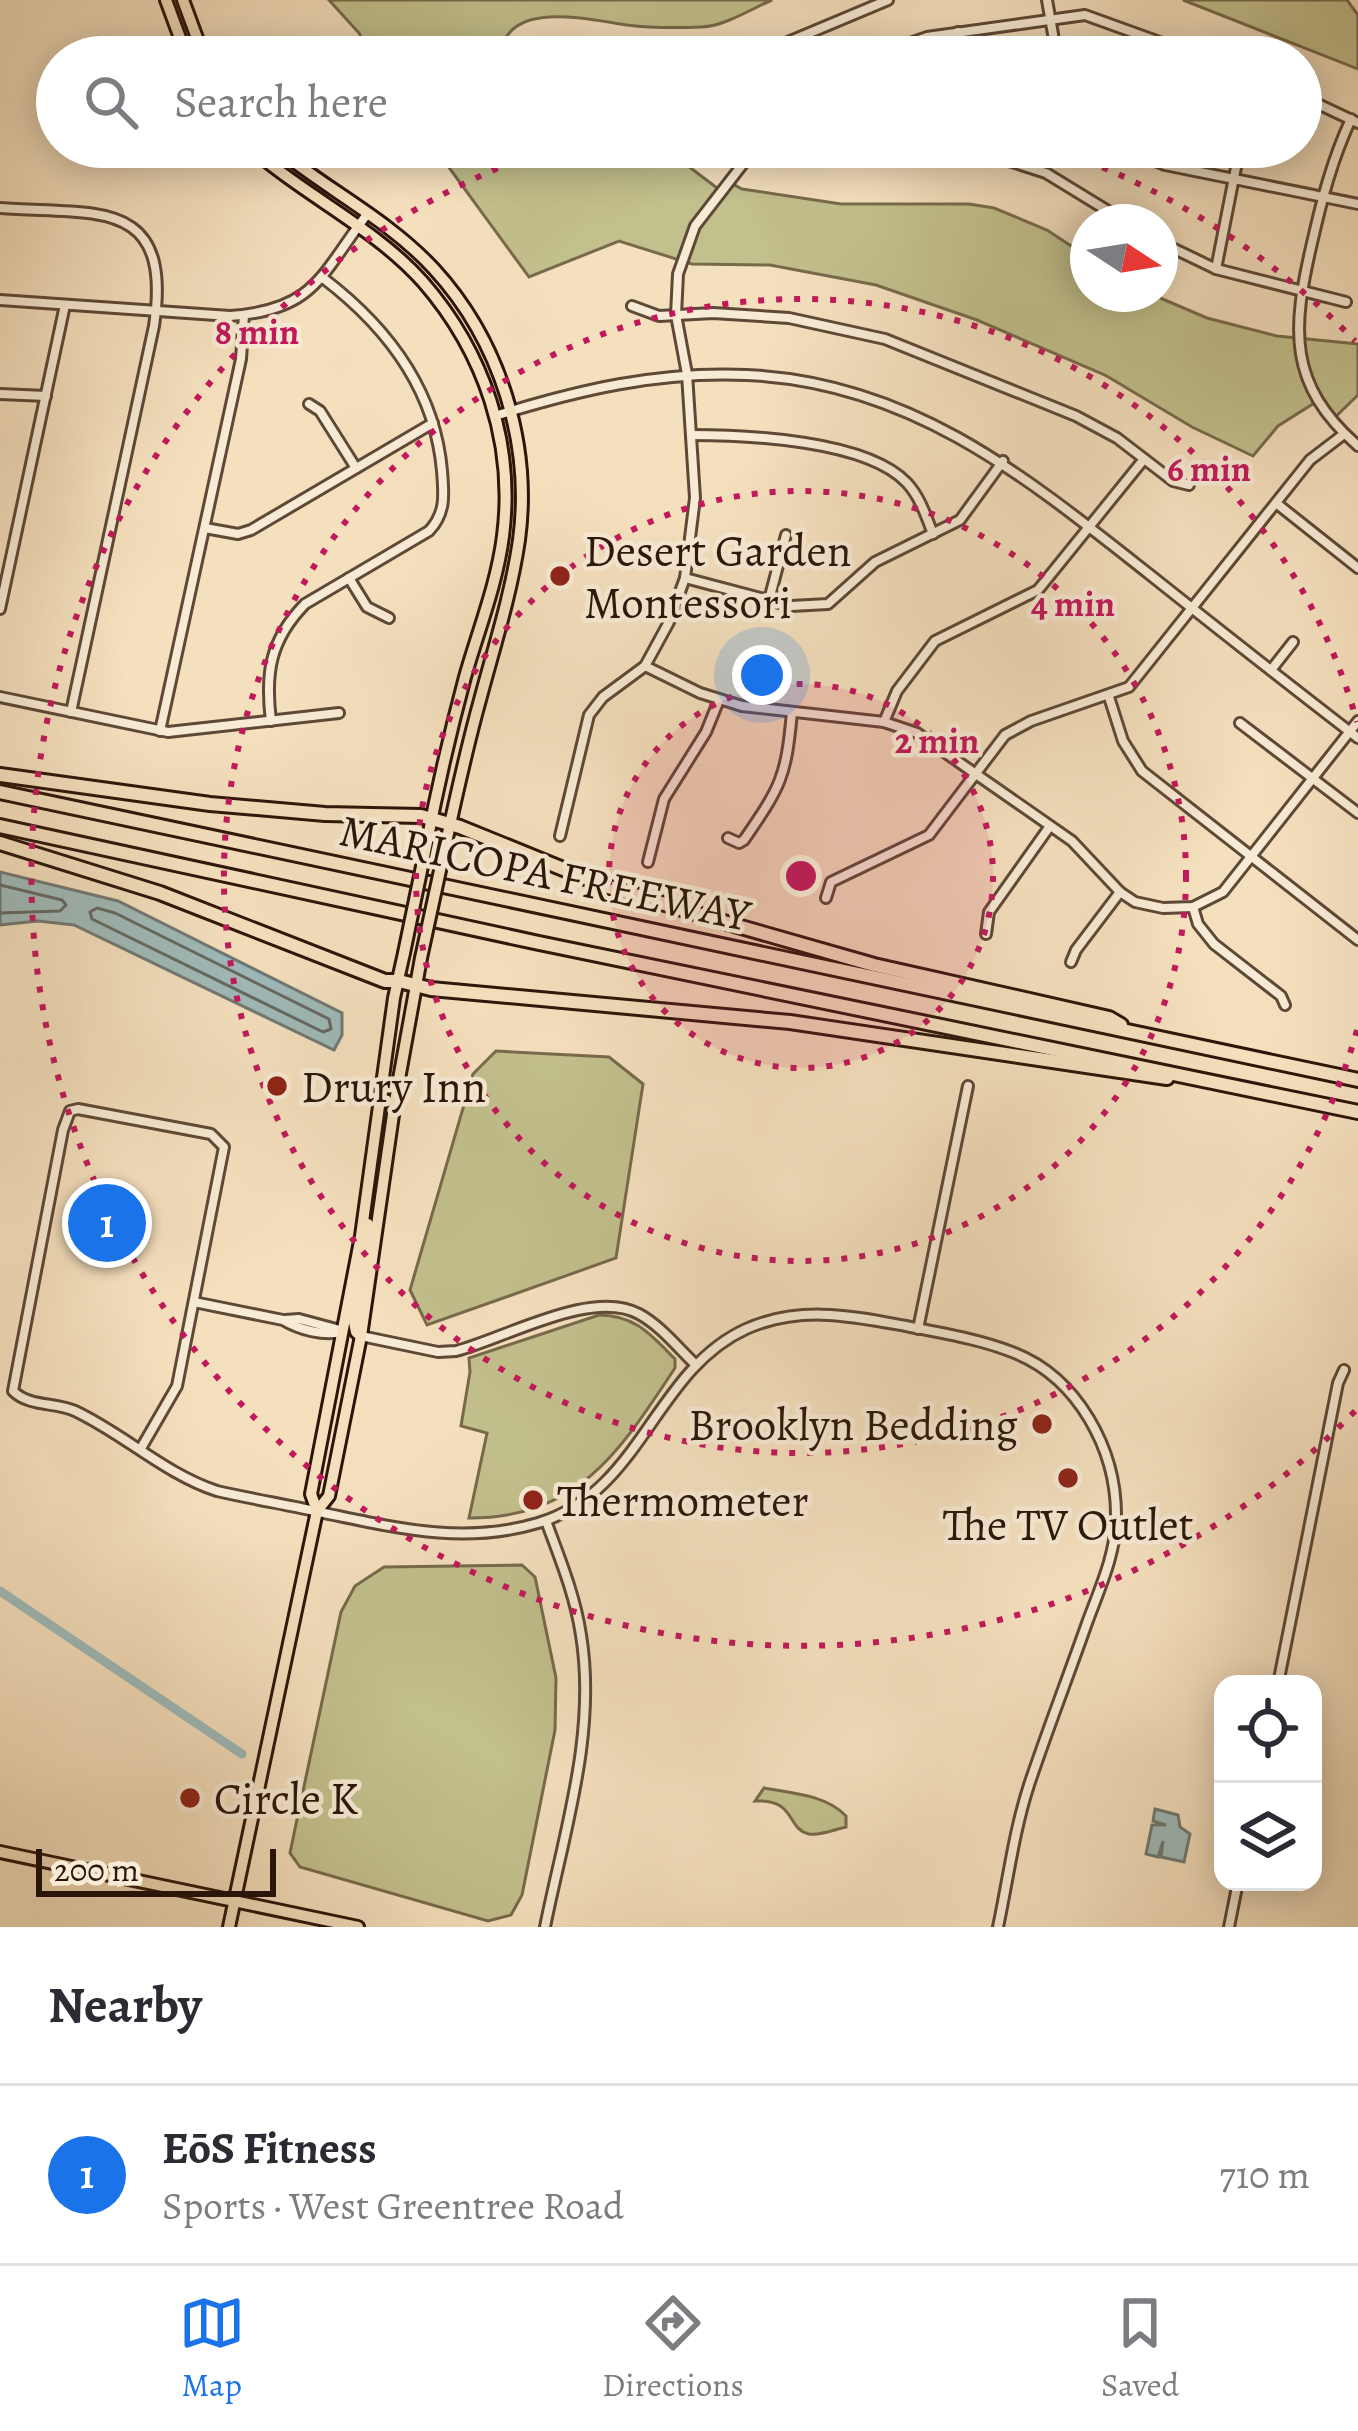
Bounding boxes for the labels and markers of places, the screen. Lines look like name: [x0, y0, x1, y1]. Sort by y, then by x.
place label: Desert Garden Montessori: [584, 520, 851, 634]
marker: Desert Garden Montessori: [547, 563, 573, 589]
centre of rings: [780, 855, 822, 897]
place label: Drury Inn: [301, 1056, 486, 1118]
marker: Drury Inn: [264, 1073, 290, 1099]
pin: 1: [68, 1178, 146, 1268]
place label: Brooklyn Bedding: [688, 1394, 1018, 1456]
marker: Brooklyn Bedding: [1029, 1411, 1055, 1437]
marker: The TV Outlet: [1055, 1465, 1081, 1491]
place label: Thermometer: [557, 1470, 809, 1532]
marker: Thermometer: [520, 1487, 546, 1513]
place label: The TV Outlet: [943, 1494, 1194, 1556]
place label: Circle K: [214, 1768, 358, 1830]
marker: Circle K: [177, 1785, 203, 1811]

